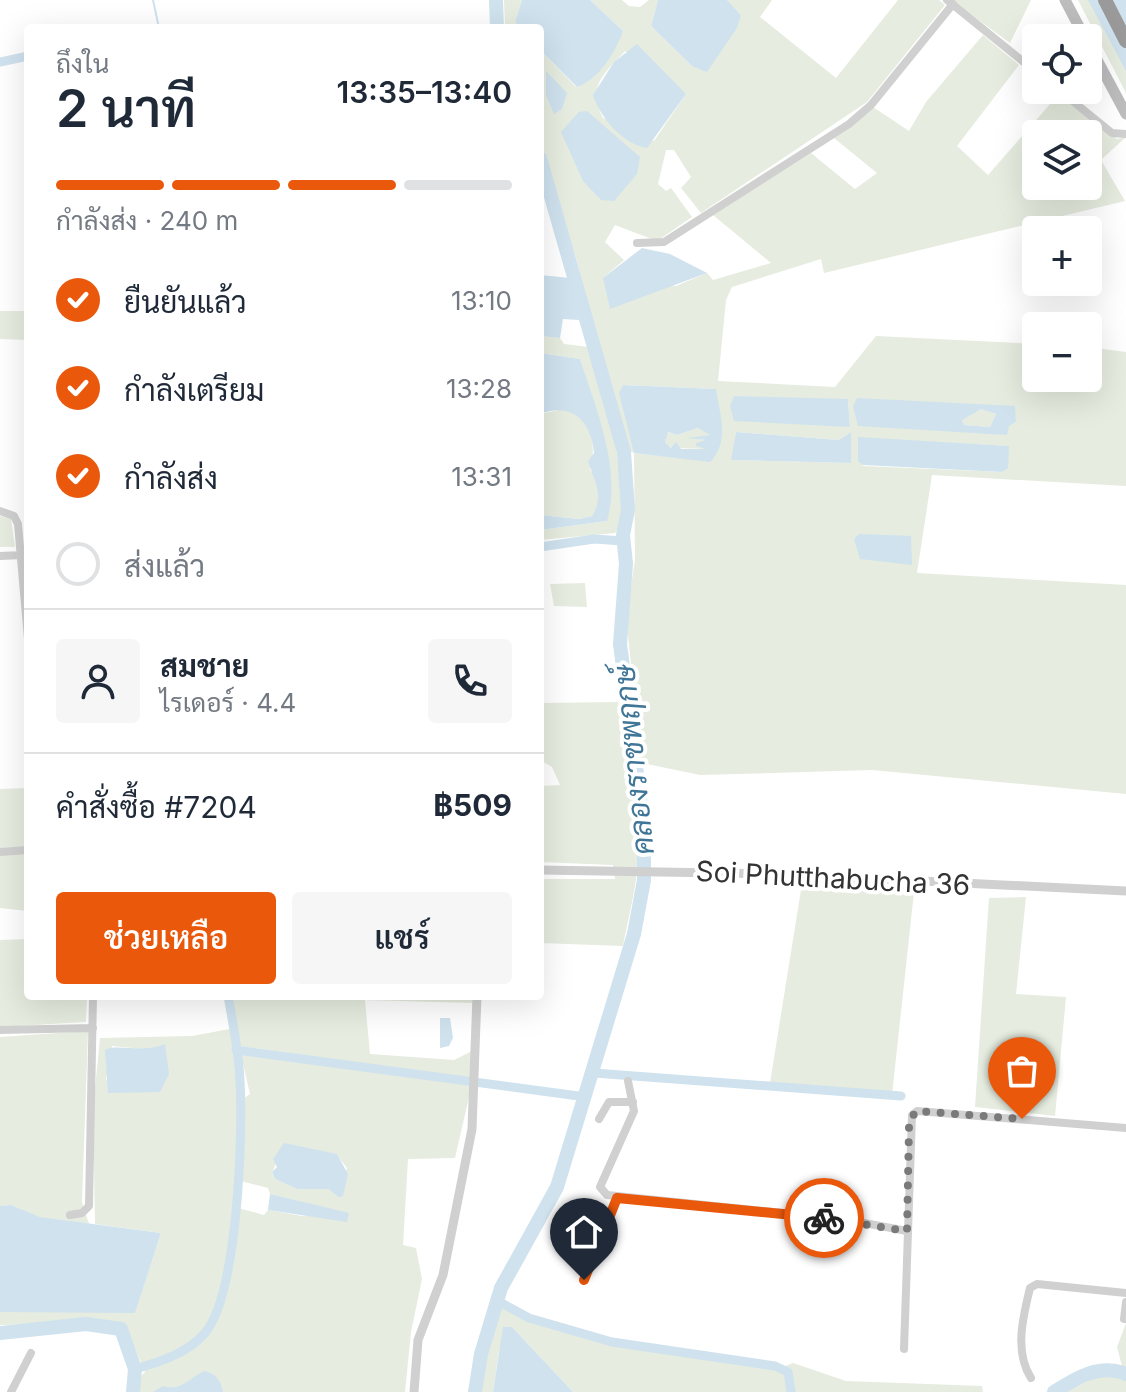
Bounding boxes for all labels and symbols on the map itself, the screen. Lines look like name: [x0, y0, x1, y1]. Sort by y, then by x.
water label: คลองราชพฤกษ์: [604, 660, 662, 857]
street label: Soi Phutthabucha 36: [695, 854, 971, 902]
pin: [988, 1037, 1056, 1119]
courier: [784, 1178, 864, 1258]
pin: [550, 1198, 618, 1280]

